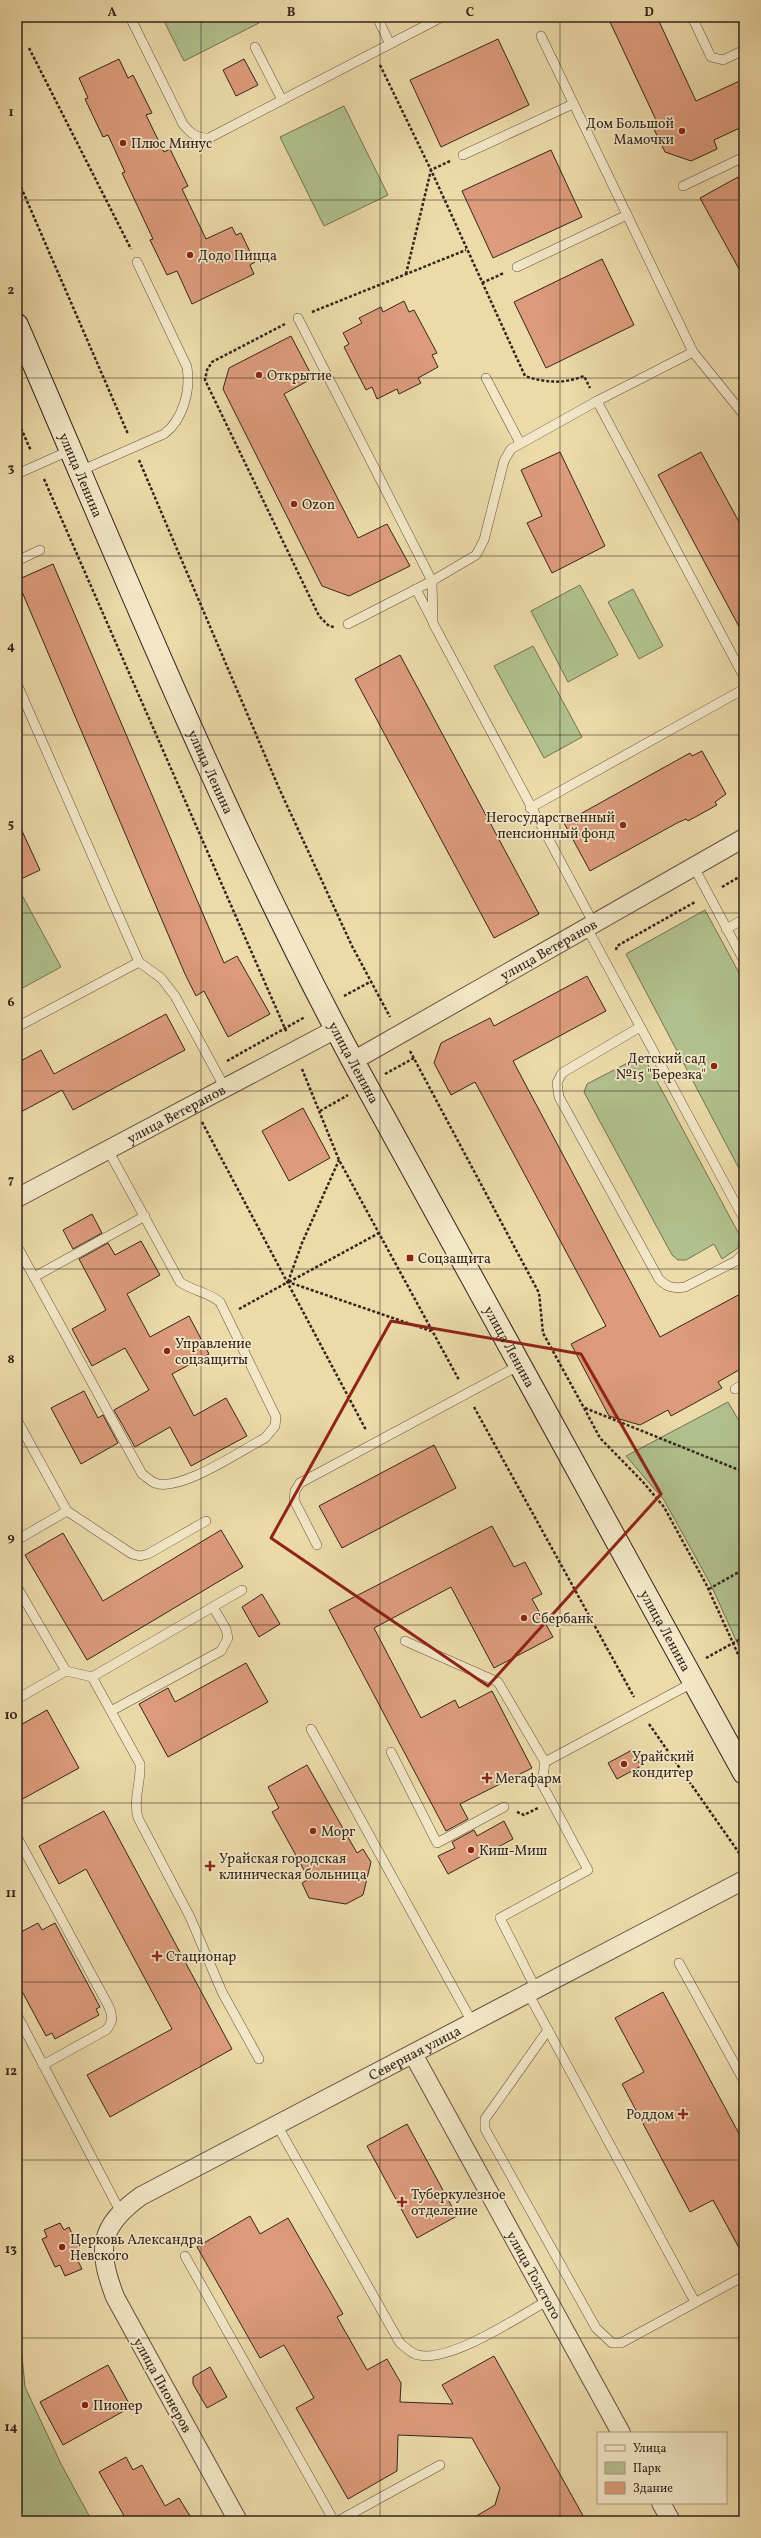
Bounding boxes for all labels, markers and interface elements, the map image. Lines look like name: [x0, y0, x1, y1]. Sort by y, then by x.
text: A: [107, 4, 117, 22]
text: B: [287, 4, 296, 22]
text: C: [466, 4, 474, 22]
text: D: [644, 4, 654, 22]
text: 1: [8, 104, 14, 122]
place label: Дом Большой Мамочки: [586, 115, 674, 150]
marker: Дом Большой Мамочки: [677, 126, 687, 136]
place label: Плюс Минус: [131, 135, 212, 154]
marker: Плюс Минус: [118, 138, 128, 148]
place label: Додо Пицца: [198, 247, 277, 266]
marker: Додо Пицца: [185, 250, 195, 260]
text: 2: [8, 282, 15, 300]
place label: Открытие: [267, 367, 332, 386]
marker: Открытие: [254, 370, 264, 380]
street label: улица Ленина: [53, 430, 106, 521]
text: 3: [8, 460, 15, 478]
place label: Ozon: [302, 496, 335, 515]
marker: Ozon: [289, 499, 299, 509]
text: 4: [7, 638, 15, 656]
street label: улица Ленина: [182, 727, 237, 818]
place label: Негосударственный пенсионный фонд: [486, 809, 615, 844]
text: 5: [8, 816, 14, 834]
marker: Негосударственный пенсионный фонд: [618, 820, 628, 830]
street label: улица Ветеранов: [497, 916, 601, 986]
text: 6: [7, 994, 15, 1012]
street label: улица Ленина: [323, 1019, 383, 1107]
place label: Детский сад №15 "Березка": [616, 1050, 706, 1085]
marker: Детский сад №15 "Березка": [709, 1061, 719, 1071]
street label: улица Ветеранов: [124, 1081, 229, 1149]
text: 7: [8, 1172, 14, 1190]
place label: Соцзащита: [418, 1250, 491, 1269]
marker: Соцзащита: [405, 1253, 415, 1263]
street label: улица Ленина: [478, 1303, 539, 1391]
place label: Управление соцзащиты: [175, 1335, 252, 1370]
marker: Управление соцзащиты: [162, 1346, 172, 1356]
text: 8: [7, 1351, 15, 1369]
text: 9: [7, 1529, 15, 1547]
street label: улица Ленина: [634, 1587, 695, 1675]
place label: Сбербанк: [532, 1610, 594, 1629]
marker: Сбербанк: [519, 1613, 529, 1623]
text: 10: [4, 1707, 18, 1725]
place label: Урайский кондитер: [632, 1748, 695, 1783]
marker: Урайский кондитер: [619, 1759, 629, 1769]
place label: Мегафарм: [495, 1770, 562, 1789]
marker: Мегафарм: [482, 1773, 492, 1783]
place label: Морг: [321, 1823, 355, 1842]
marker: Морг: [308, 1826, 318, 1836]
place label: Киш-Миш: [479, 1842, 548, 1861]
marker: Киш-Миш: [466, 1845, 476, 1855]
place label: Урайская городская клиническая больница: [219, 1850, 367, 1885]
marker: Урайская городская клиническая больница: [204, 1860, 216, 1872]
text: 11: [6, 1885, 16, 1903]
place label: Стационар: [166, 1948, 236, 1967]
marker: Стационар: [151, 1950, 163, 1962]
street label: Северная улица: [366, 2022, 465, 2086]
text: 12: [5, 2063, 17, 2081]
place label: Роддом: [626, 2106, 674, 2125]
marker: Роддом: [677, 2108, 689, 2120]
place label: Туберкулезное отделение: [411, 2186, 506, 2221]
marker: Туберкулезное отделение: [396, 2196, 408, 2208]
street label: улица Толстого: [501, 2228, 565, 2323]
place label: Церковь Александра Невского: [70, 2231, 203, 2266]
text: 13: [5, 2241, 17, 2259]
marker: Церковь Александра Невского: [57, 2242, 67, 2252]
street label: улица Пионеров: [128, 2335, 196, 2437]
place label: Пионер: [93, 2397, 143, 2416]
marker: Пионер: [80, 2400, 90, 2410]
text: 14: [4, 2419, 18, 2437]
legend: [597, 2432, 727, 2504]
text: Улица: [633, 2441, 666, 2457]
text: Парк: [633, 2461, 661, 2477]
text: Здание: [633, 2481, 673, 2497]

